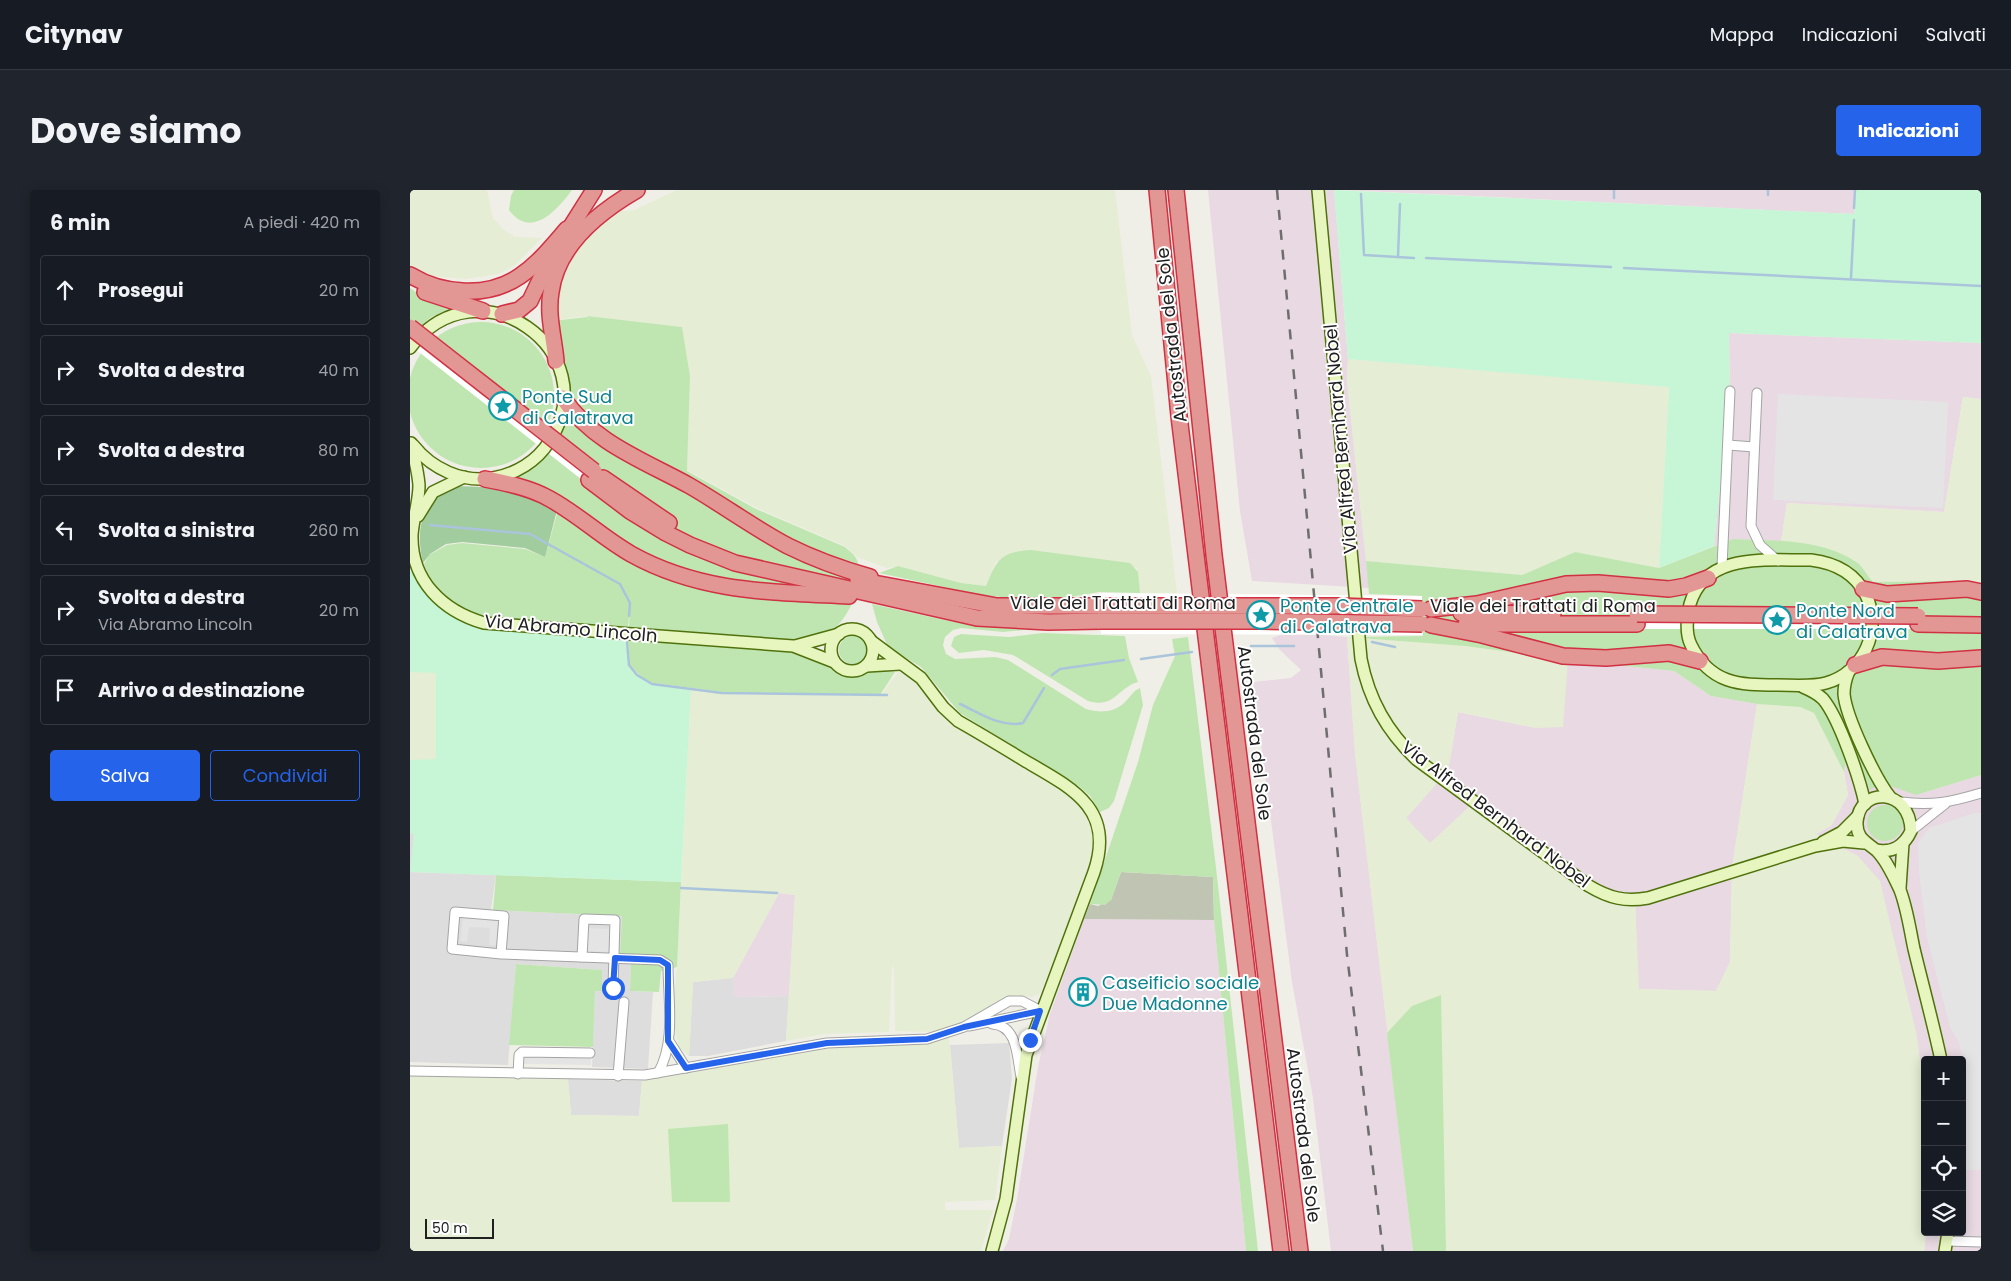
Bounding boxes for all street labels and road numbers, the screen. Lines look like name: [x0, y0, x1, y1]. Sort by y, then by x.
street label: Autostrada del Sole: [1149, 246, 1193, 424]
street label: Via Alfred Bernhard Nobel: [1317, 323, 1363, 555]
street label: Viale dei Trattati di Roma: [1010, 590, 1236, 615]
street label: Viale dei Trattati di Roma: [1430, 593, 1656, 618]
street label: Via Abramo Lincoln: [483, 608, 659, 648]
street label: Autostrada del Sole: [1232, 644, 1278, 822]
street label: Via Alfred Bernhard Nobel: [1396, 735, 1596, 893]
street label: Autostrada del Sole: [1281, 1046, 1327, 1224]

